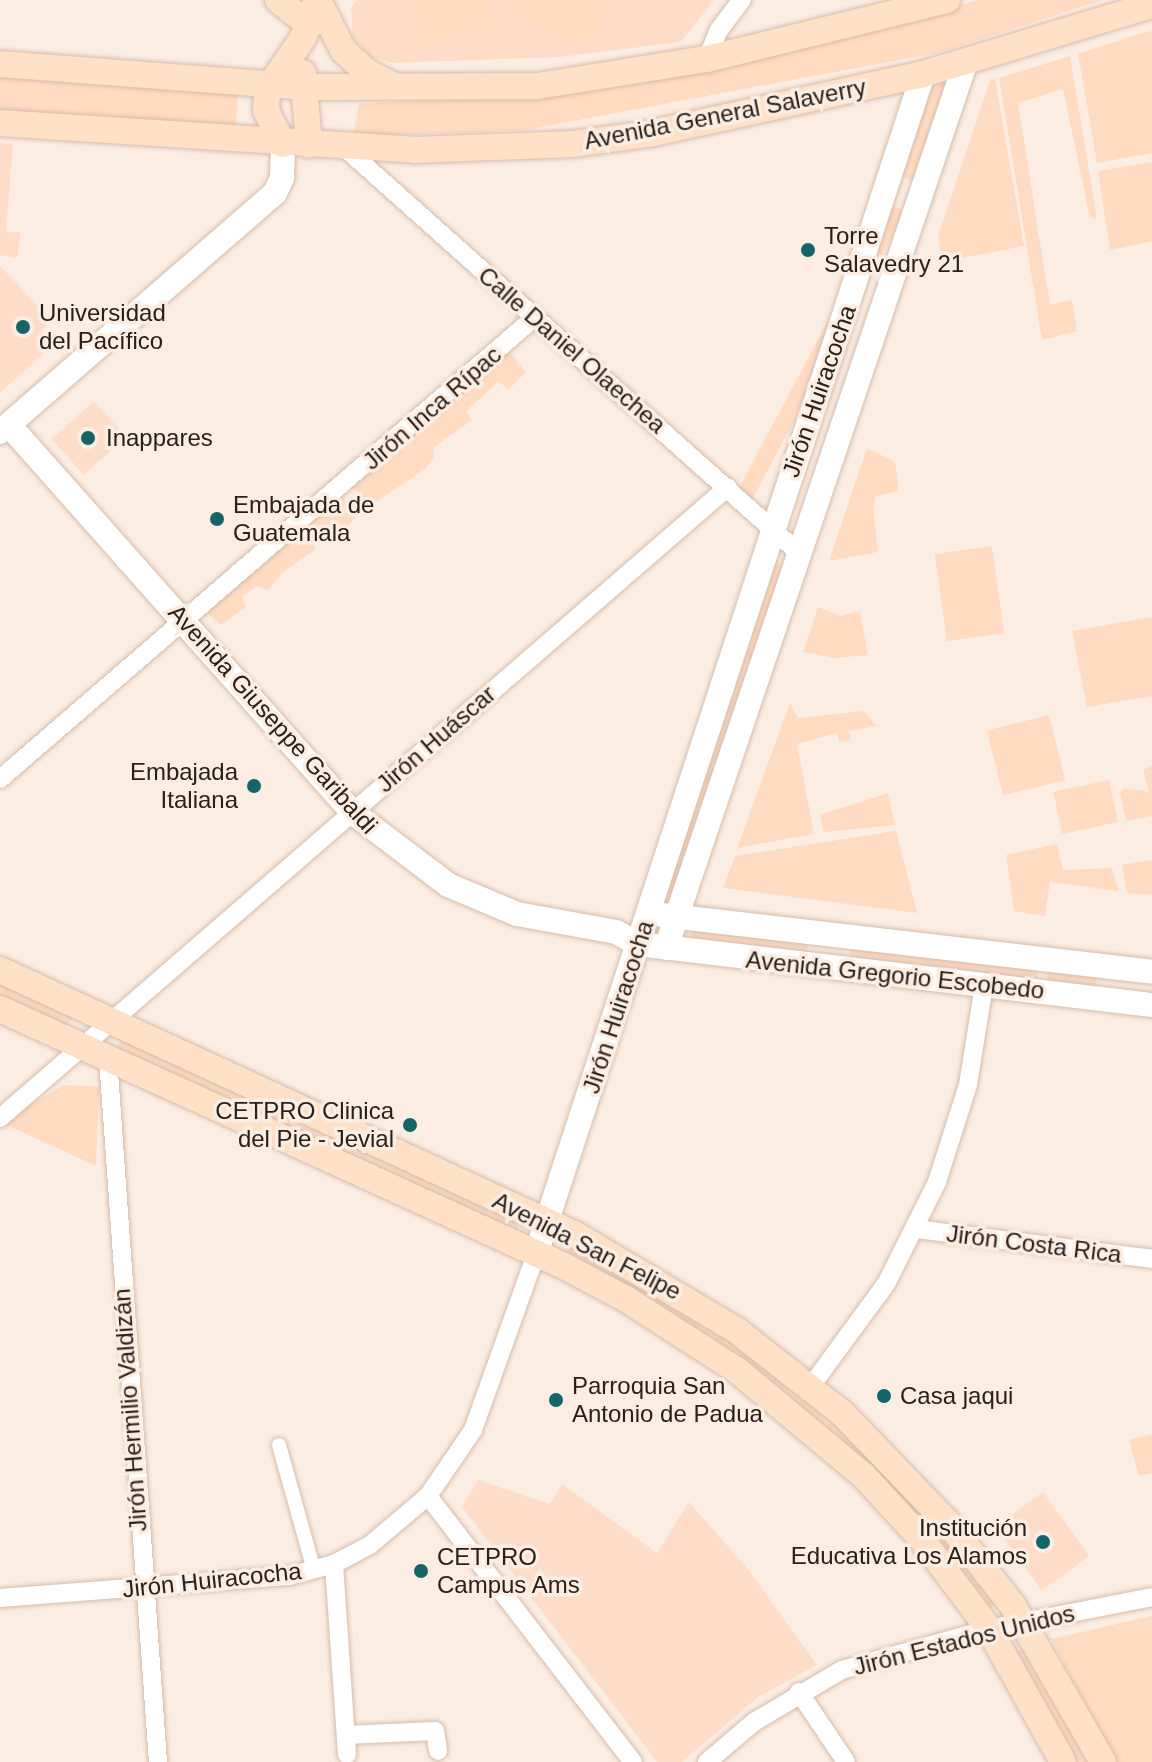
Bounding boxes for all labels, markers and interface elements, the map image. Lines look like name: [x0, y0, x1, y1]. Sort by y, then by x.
street label: Avenida General Salaverry: [582, 73, 868, 155]
place label: Torre Salavedry 21: [824, 222, 964, 278]
marker: Torre Salavedry 21: [799, 241, 817, 259]
street label: Calle Daniel Olaechea: [472, 261, 672, 439]
place label: Universidad del Pacífico: [39, 299, 166, 355]
street label: Jirón Huiracocha: [776, 301, 862, 481]
marker: Universidad del Pacífico: [14, 318, 32, 336]
street label: Jirón Inca Rípac: [357, 340, 507, 476]
place label: Inappares: [106, 424, 213, 452]
marker: Inappares: [77, 427, 99, 449]
place label: Embajada de Guatemala: [233, 491, 374, 547]
marker: Embajada de Guatemala: [208, 510, 226, 528]
street label: Avenida Giuseppe Garibaldi: [162, 598, 384, 840]
street label: Jirón Huáscar: [371, 680, 501, 798]
place label: Embajada Italiana: [130, 758, 238, 814]
marker: Embajada Italiana: [245, 777, 263, 795]
street label: Jirón Huiracocha: [576, 917, 660, 1097]
street label: Avenida Gregorio Escobedo: [744, 945, 1046, 1005]
place label: CETPRO Clinica del Pie - Jevial: [215, 1097, 394, 1153]
marker: CETPRO Clinica del Pie - Jevial: [401, 1116, 419, 1134]
street label: Avenida San Felipe: [488, 1186, 686, 1306]
street label: Jirón Costa Rica: [945, 1219, 1123, 1269]
street label: Jirón Hermilio Valdizán: [107, 1287, 153, 1533]
place label: Parroquia San Antonio de Padua: [572, 1372, 763, 1428]
place label: Casa jaqui: [900, 1382, 1013, 1410]
marker: Casa jaqui: [875, 1387, 893, 1405]
marker: Parroquia San Antonio de Padua: [547, 1391, 565, 1409]
place label: Institución Educativa Los Alamos: [790, 1514, 1027, 1570]
marker: Institución Educativa Los Alamos: [1034, 1533, 1052, 1551]
place label: CETPRO Campus Ams: [437, 1543, 581, 1599]
street label: Jirón Huiracocha: [121, 1556, 303, 1604]
marker: CETPRO Campus Ams: [412, 1562, 430, 1580]
street label: Jirón Estados Unidos: [850, 1599, 1078, 1681]

